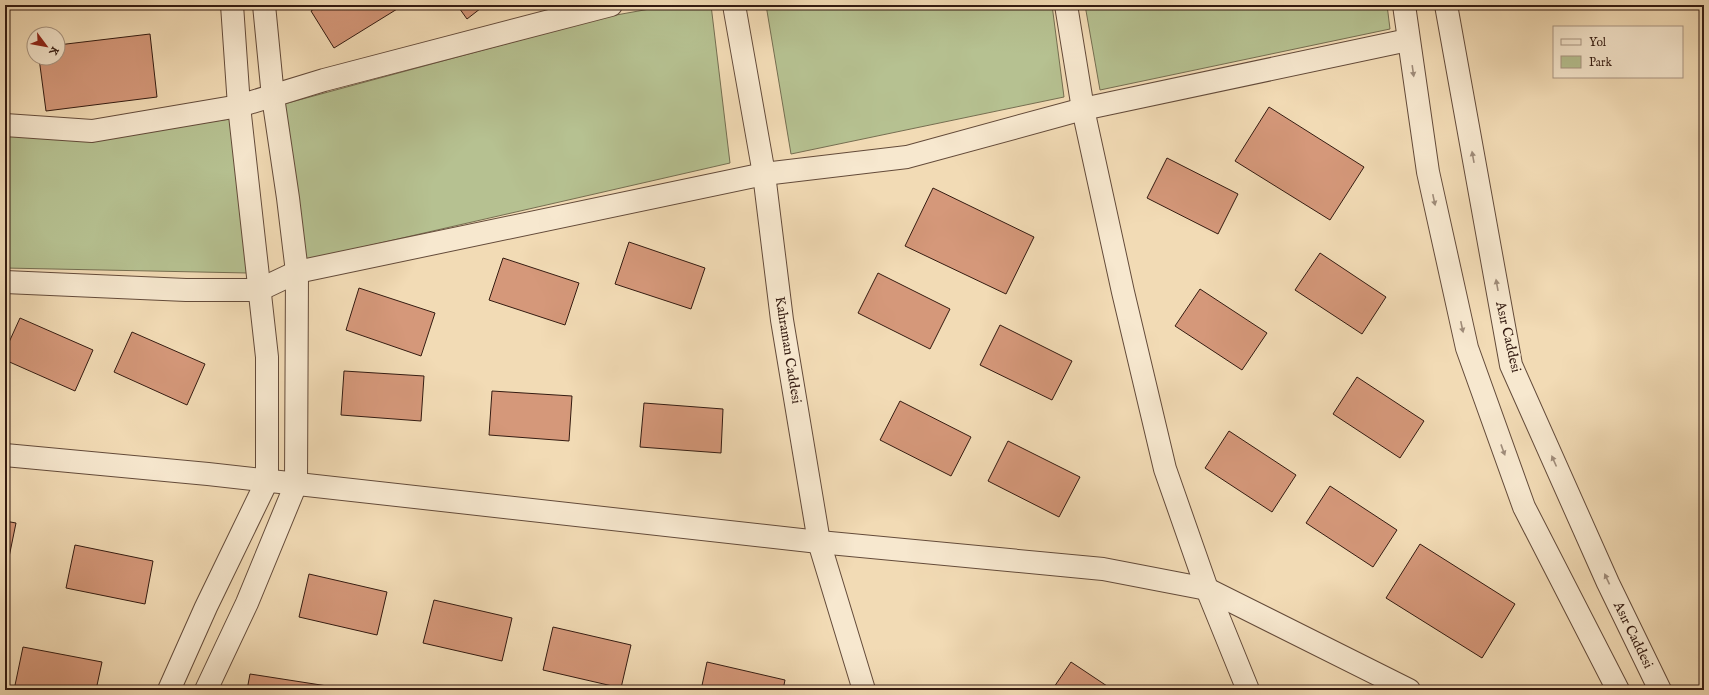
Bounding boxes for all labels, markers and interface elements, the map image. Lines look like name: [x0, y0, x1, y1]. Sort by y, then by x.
north arrow: [26, 26, 66, 66]
legend: [1553, 26, 1683, 78]
text: Yol: [1589, 35, 1607, 50]
text: K: [45, 44, 62, 59]
text: Park: [1589, 55, 1612, 70]
one-way arrow: [1410, 65, 1416, 77]
one-way arrow: [1470, 151, 1476, 163]
one-way arrow: [1431, 193, 1437, 206]
one-way arrow: [1493, 279, 1499, 291]
street label: Kahraman Caddesi: [771, 295, 805, 405]
street label: Asır Caddesi: [1491, 299, 1525, 375]
one-way arrow: [1459, 320, 1465, 333]
one-way arrow: [1501, 444, 1507, 456]
one-way arrow: [1550, 454, 1556, 466]
one-way arrow: [1603, 573, 1609, 585]
street label: Asır Caddesi: [1609, 598, 1657, 672]

